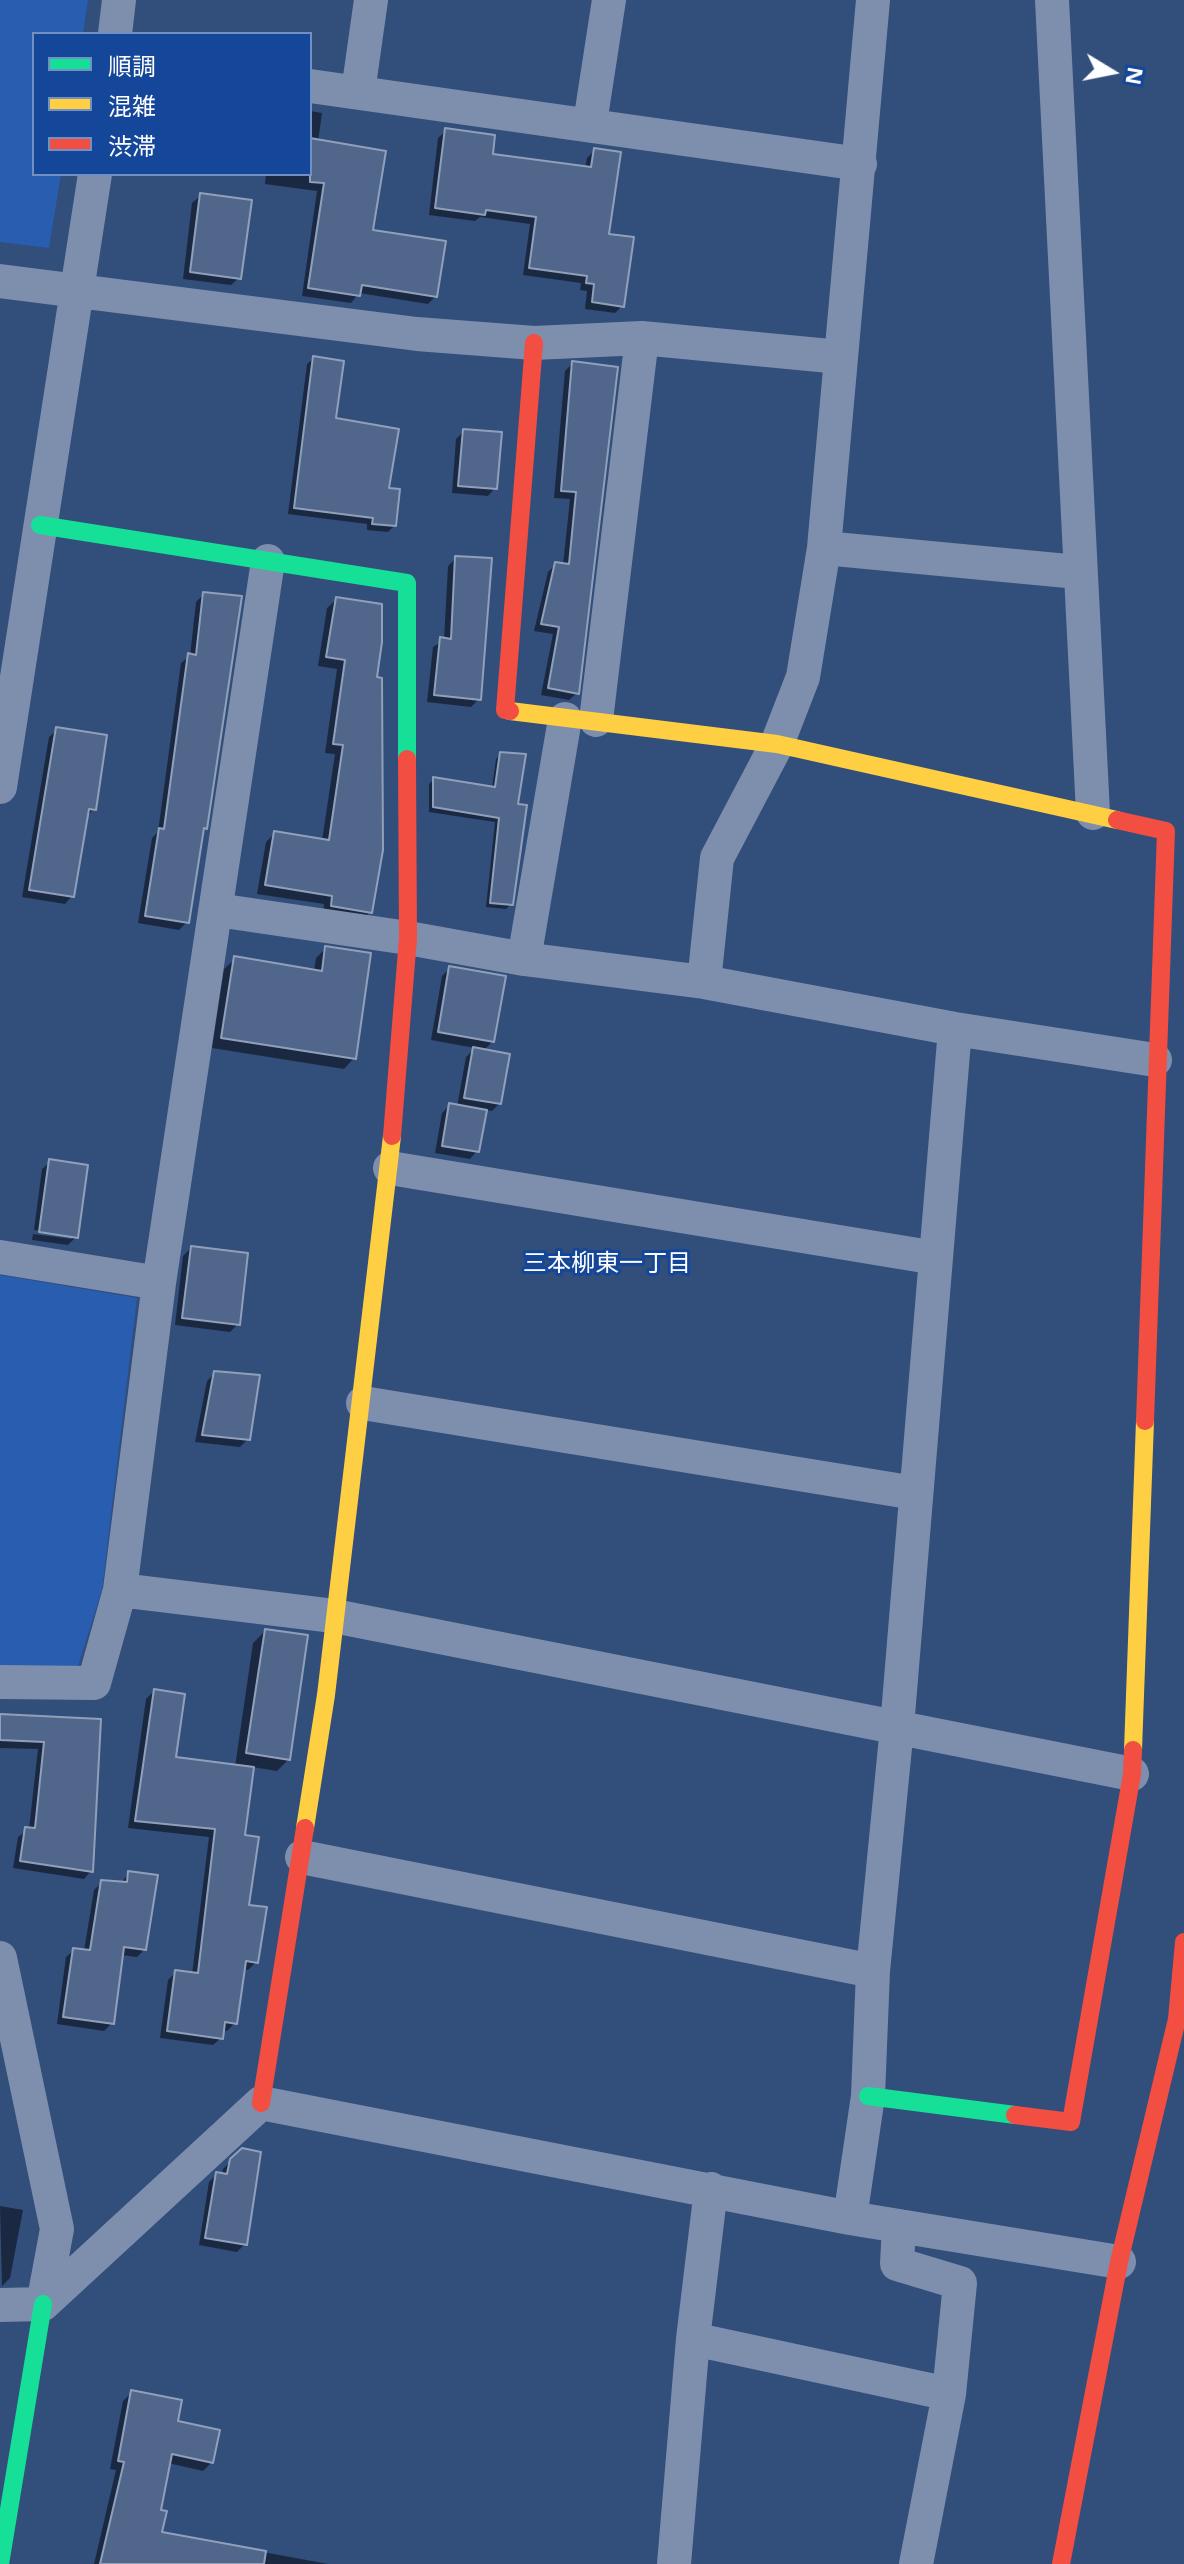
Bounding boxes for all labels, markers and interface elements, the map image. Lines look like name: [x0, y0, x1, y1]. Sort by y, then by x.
legend: [32, 32, 312, 176]
north arrow: [1072, 32, 1152, 112]
text: 順調: [108, 49, 156, 82]
text: N: [1119, 65, 1152, 88]
text: 混雑: [108, 89, 156, 122]
text: 渋滞: [108, 129, 156, 162]
district label: 三本柳東一丁目: [523, 1250, 691, 1278]

